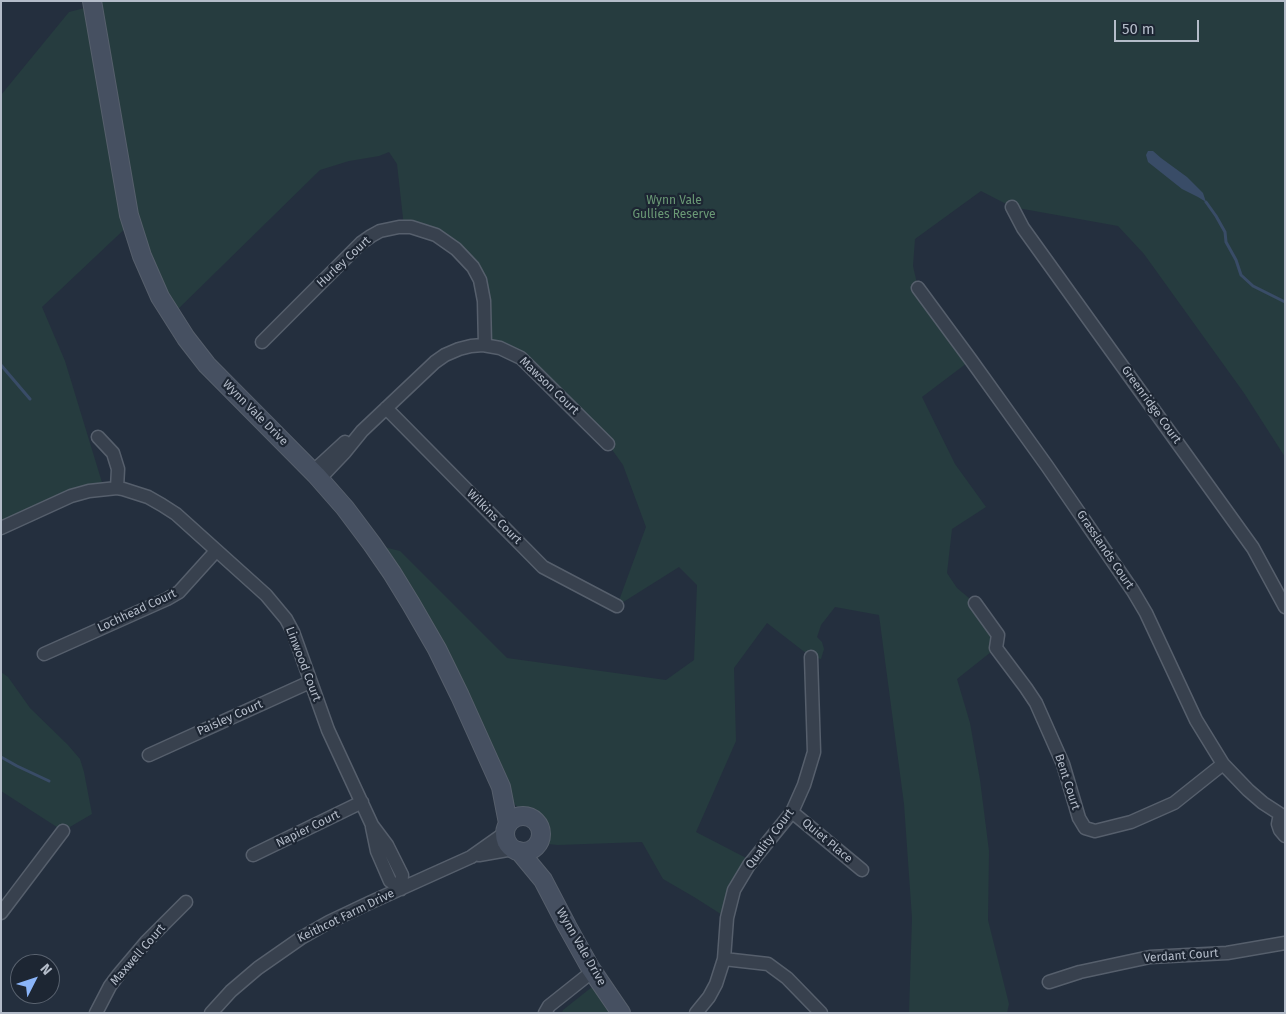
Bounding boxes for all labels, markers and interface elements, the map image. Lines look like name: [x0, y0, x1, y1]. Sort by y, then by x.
scale bar: [1116, 10, 1201, 42]
text: 50 m: [1122, 20, 1155, 38]
park label: Wynn Vale Gullies Reserve: [632, 194, 716, 222]
street label: Hurley Court: [314, 233, 374, 291]
street label: Mawson Court: [516, 354, 582, 418]
street label: Greenridge Court: [1118, 363, 1184, 447]
street label: Wynn Vale Drive: [219, 377, 291, 449]
street label: Wilkins Court: [464, 487, 524, 547]
street label: Grasslands Court: [1073, 508, 1137, 592]
street label: Lochhead Court: [95, 586, 179, 636]
street label: Linwood Court: [282, 625, 324, 703]
street label: Paisley Court: [195, 697, 265, 739]
street label: Bent Court: [1051, 752, 1083, 812]
street label: Quality Court: [743, 806, 797, 872]
street label: Napier Court: [274, 807, 342, 851]
street label: Quiet Place: [799, 816, 855, 866]
street label: Keithcot Farm Drive: [295, 886, 397, 946]
street label: Wynn Vale Drive: [553, 906, 609, 988]
street label: Maxwell Court: [107, 921, 169, 989]
street label: Verdant Court: [1143, 946, 1219, 966]
north arrow: [10, 954, 60, 1004]
text: N: [36, 960, 55, 979]

